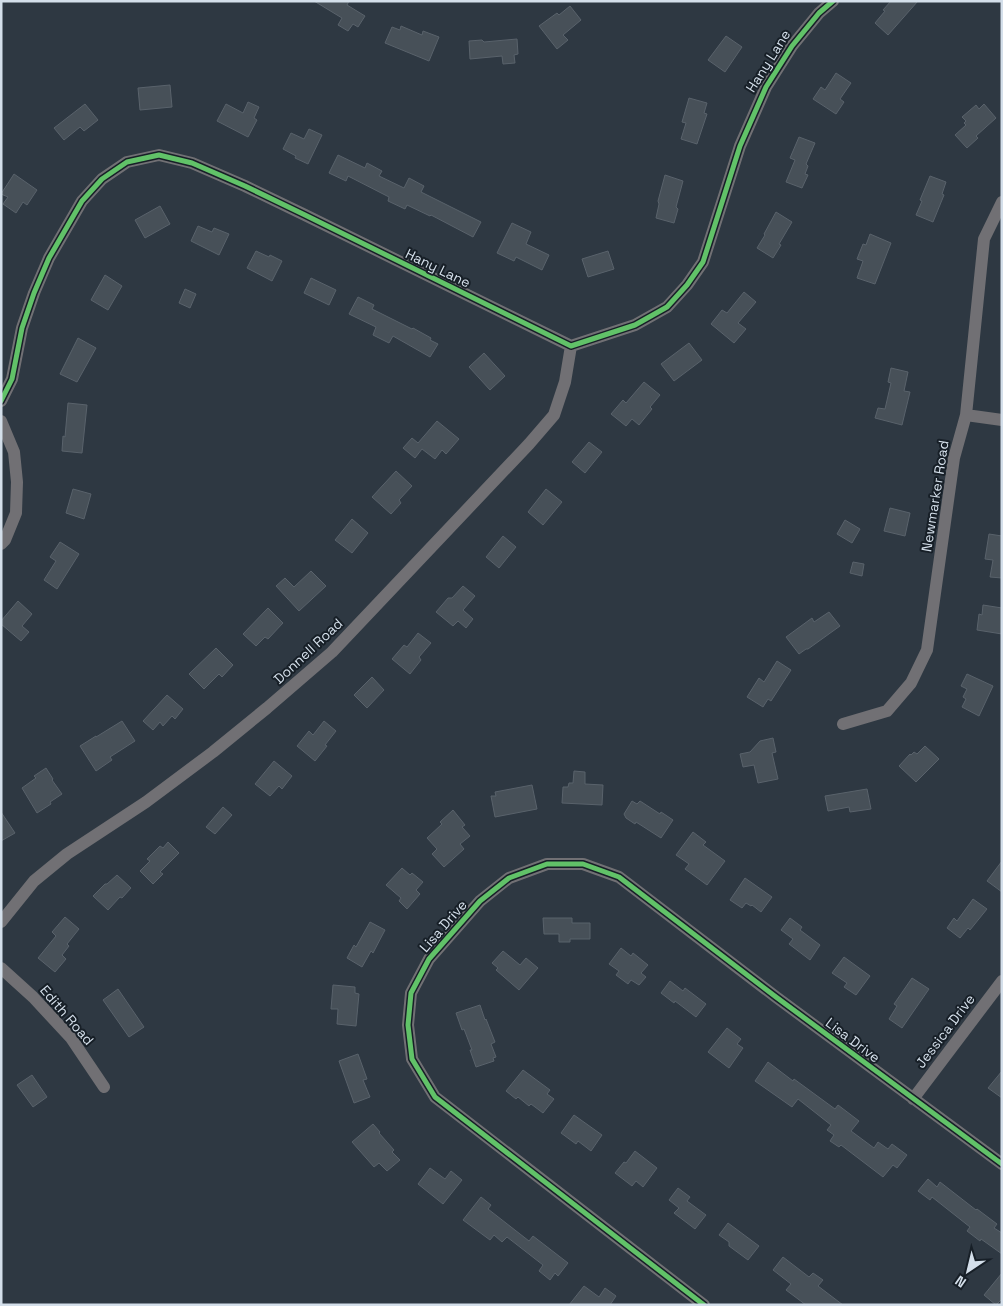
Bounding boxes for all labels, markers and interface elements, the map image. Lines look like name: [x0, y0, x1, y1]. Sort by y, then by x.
street label: Hany Lane: [742, 26, 794, 96]
street label: Hany Lane: [402, 244, 474, 292]
street label: Newmarker Road: [917, 439, 953, 553]
street label: Donnell Road: [270, 614, 346, 688]
street label: Lisa Drive: [415, 896, 471, 956]
street label: Edith Road: [36, 981, 98, 1049]
street label: Jessica Drive: [911, 990, 979, 1072]
street label: Lisa Drive: [822, 1014, 884, 1066]
north arrow: [943, 1246, 993, 1296]
text: N: [952, 1272, 970, 1292]

